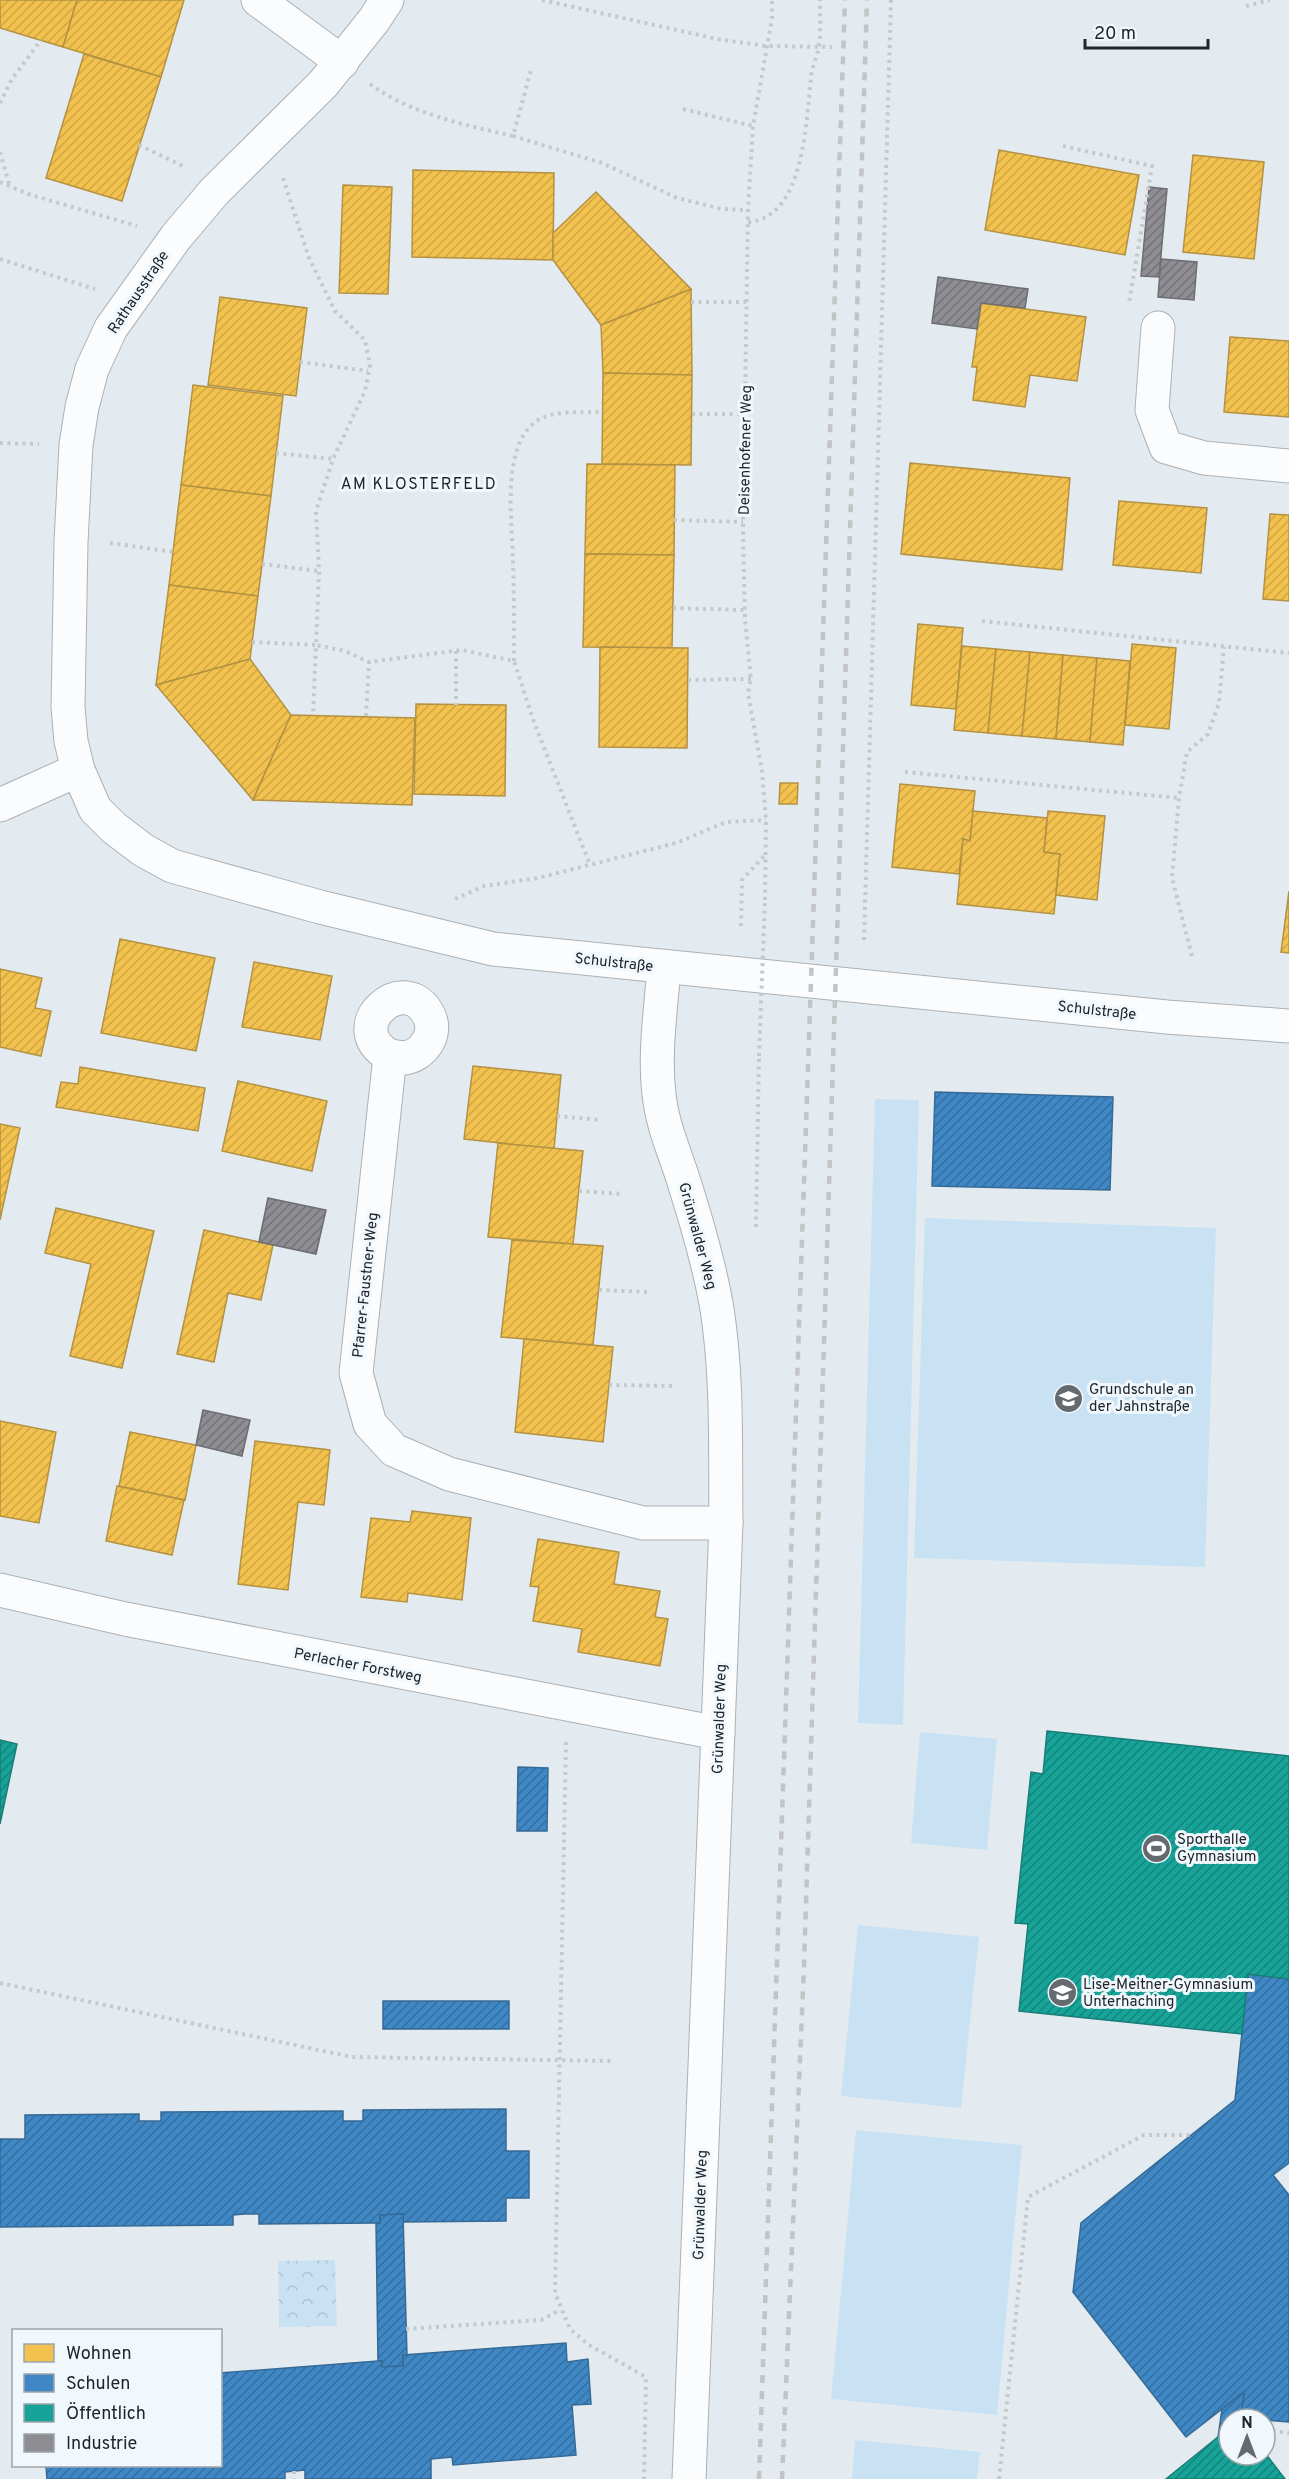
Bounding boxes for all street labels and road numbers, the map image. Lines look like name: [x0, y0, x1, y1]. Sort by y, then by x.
street label: Rathausstraße: [104, 248, 174, 338]
street label: Deisenhofener Weg: [736, 385, 757, 515]
street label: Schulstraße: [574, 950, 654, 977]
street label: Schulstraße: [1057, 998, 1137, 1025]
street label: Grünwalder Weg: [673, 1181, 720, 1292]
street label: Pfarrer-Faustner-Weg: [349, 1212, 384, 1359]
street label: Perlacher Forstweg: [292, 1645, 423, 1688]
street label: Grünwalder Weg: [709, 1664, 732, 1774]
street label: Grünwalder Weg: [690, 2150, 713, 2260]

